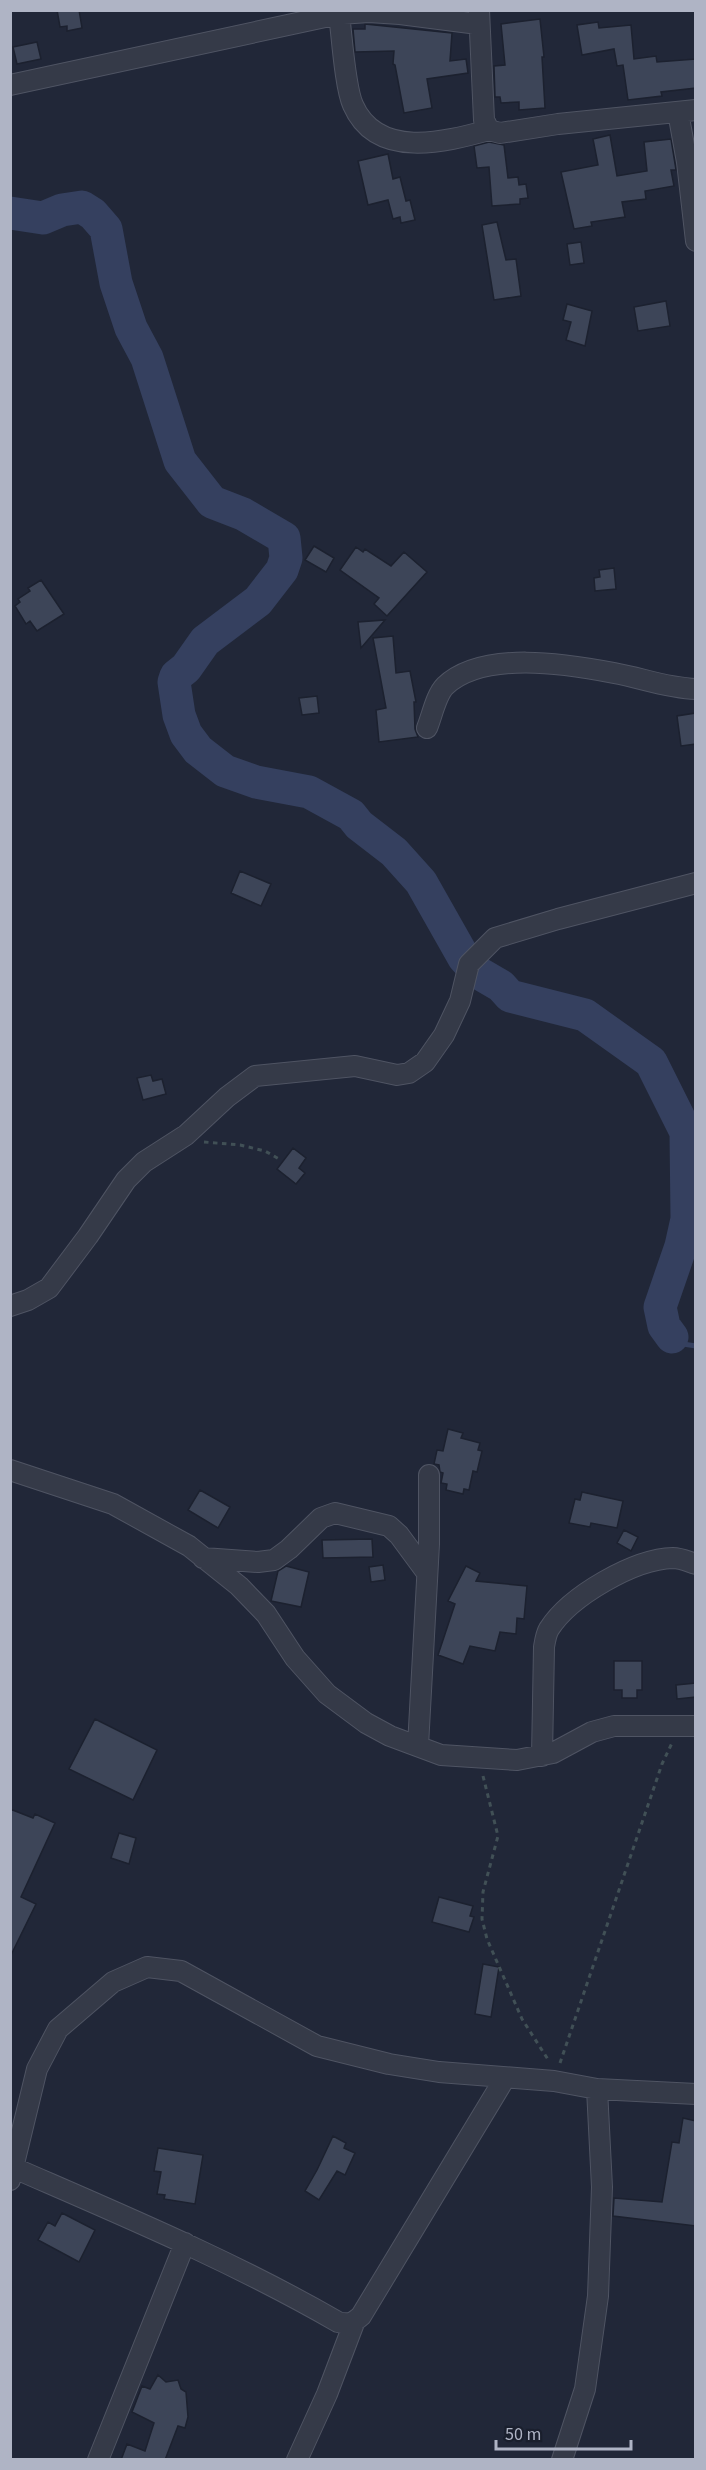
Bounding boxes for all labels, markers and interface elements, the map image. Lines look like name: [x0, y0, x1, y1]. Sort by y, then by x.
scale bar: [496, 2413, 631, 2451]
text: 50 m: [505, 2422, 541, 2447]

